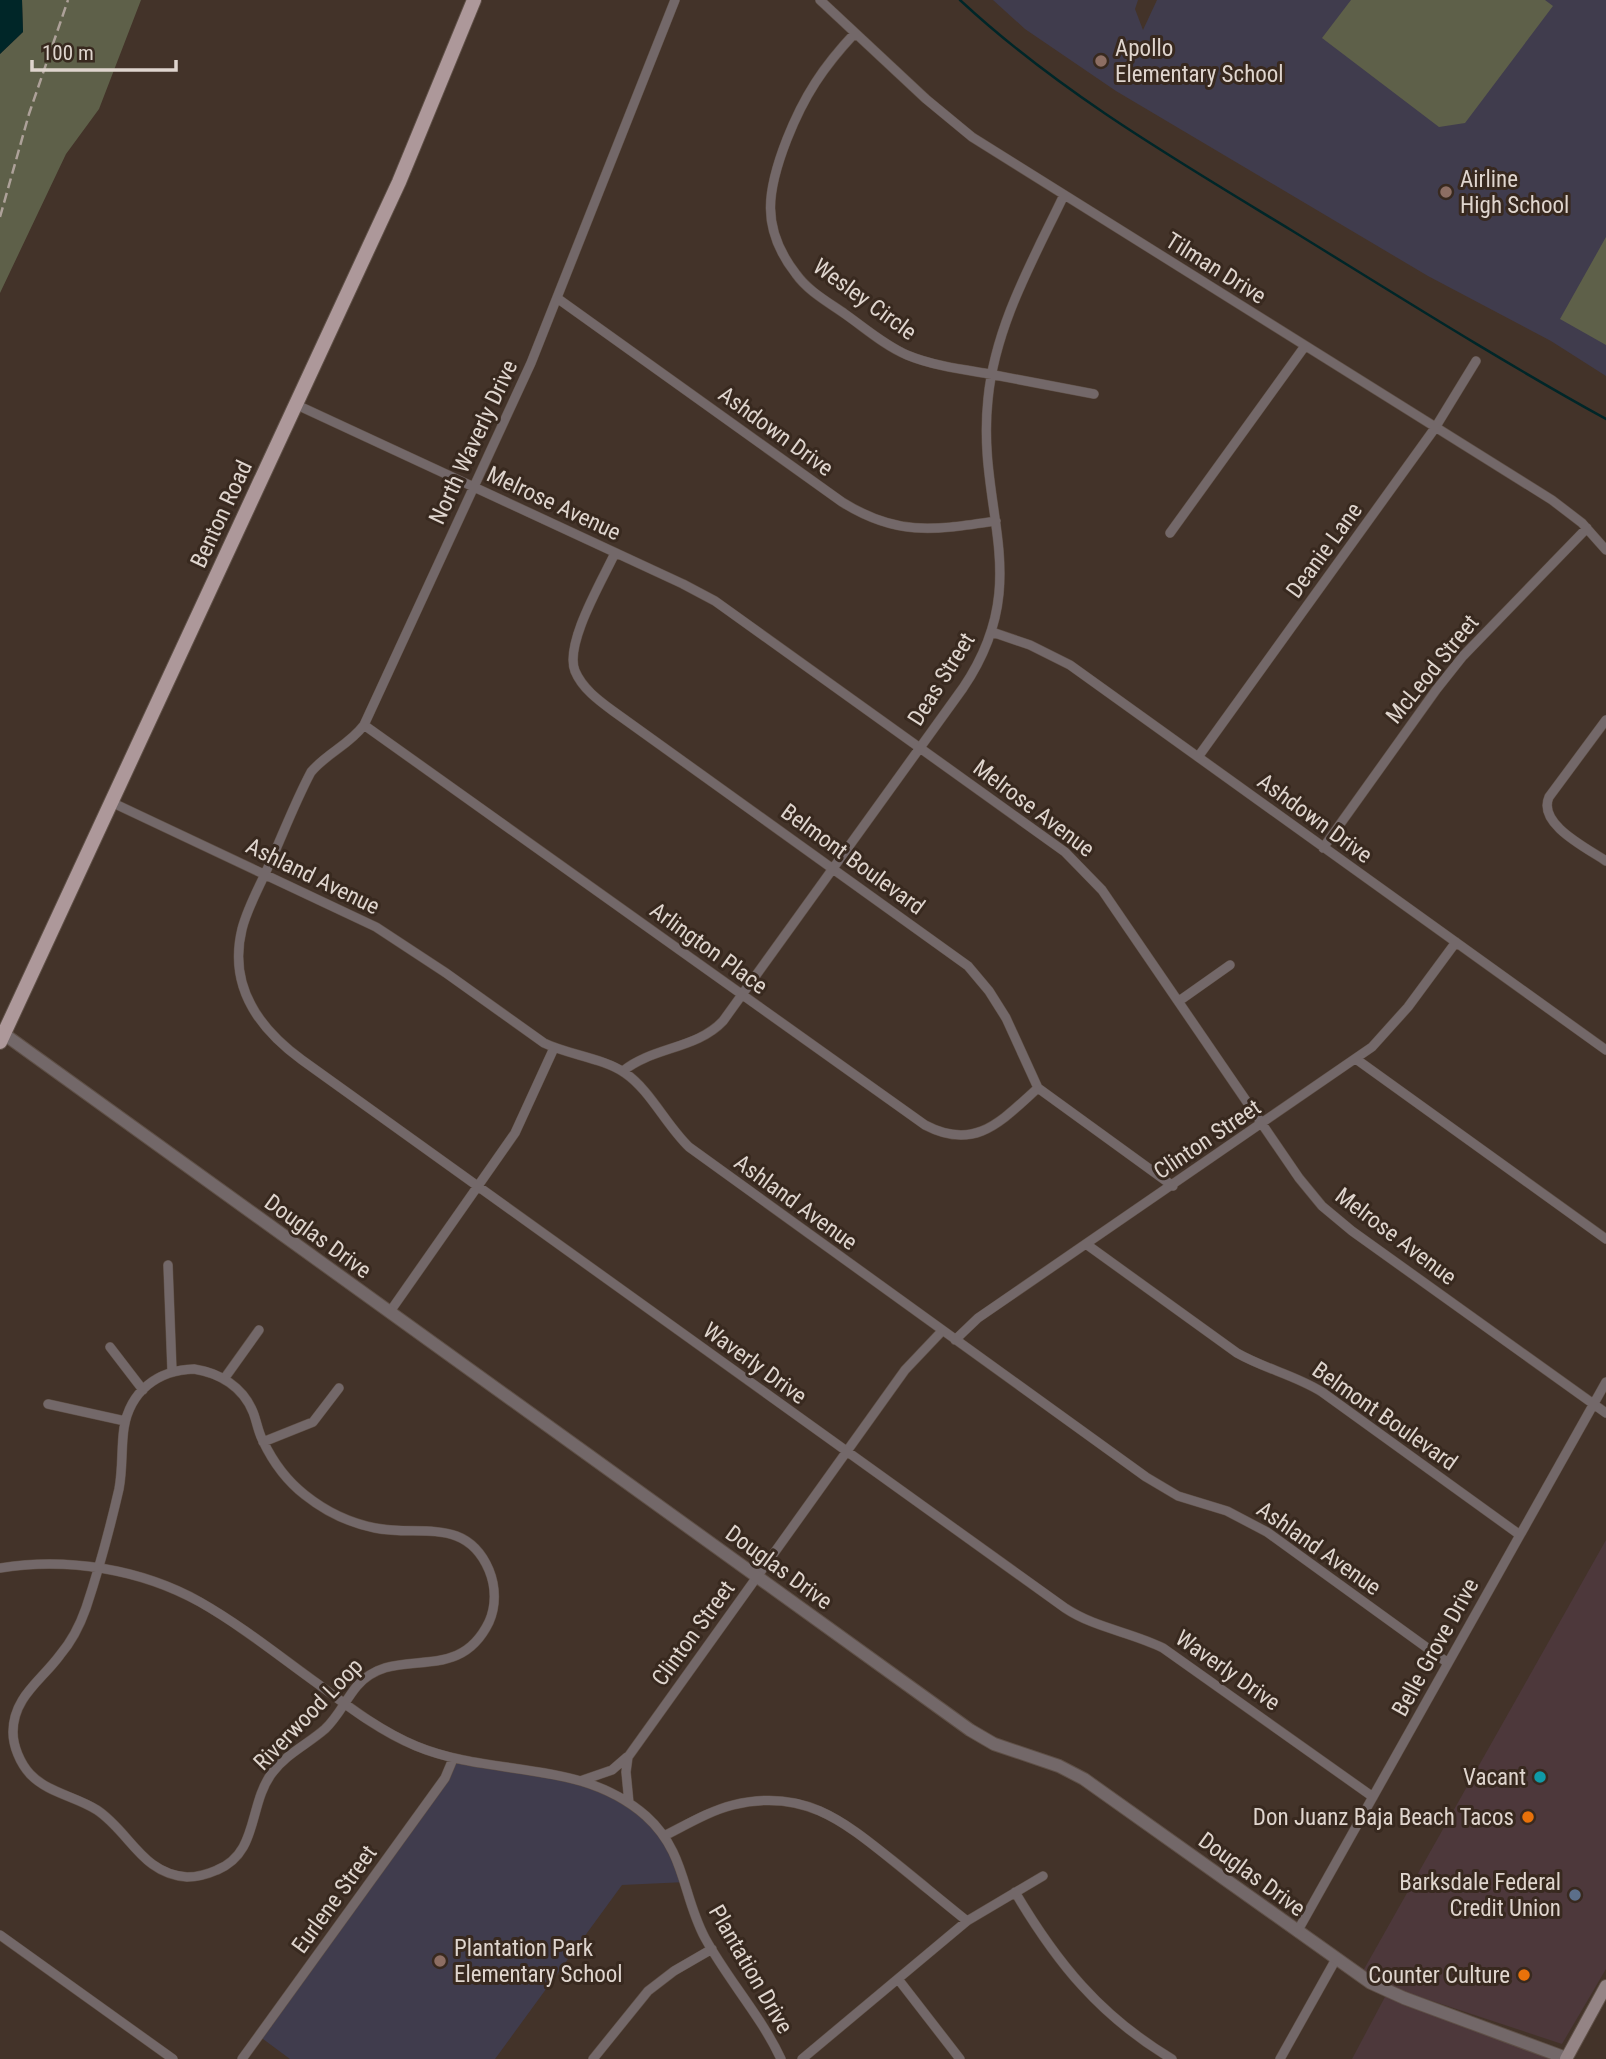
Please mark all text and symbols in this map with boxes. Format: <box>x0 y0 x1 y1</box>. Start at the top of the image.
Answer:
scale bar <box>32 28 175 72</box>
place label: Apollo Elementary School <box>1115 35 1284 88</box>
text: 100 m <box>42 41 94 65</box>
marker: Apollo Elementary School <box>1093 53 1109 69</box>
place label: Airline High School <box>1460 166 1569 219</box>
marker: Airline High School <box>1438 184 1454 200</box>
street label: Tilman Drive <box>1161 227 1271 310</box>
street label: Wesley Circle <box>808 253 922 346</box>
street label: North Waverly Drive <box>424 356 523 529</box>
street label: Ashdown Drive <box>713 381 838 482</box>
street label: Benton Road <box>185 456 258 572</box>
street label: Melrose Avenue <box>483 461 625 546</box>
street label: Deanie Lane <box>1281 497 1368 603</box>
street label: McLeod Street <box>1380 610 1484 729</box>
street label: Deas Street <box>902 628 981 731</box>
street label: Melrose Avenue <box>968 754 1100 863</box>
street label: Ashdown Drive <box>1252 768 1377 869</box>
street label: Belmont Boulevard <box>776 798 930 921</box>
street label: Ashland Avenue <box>242 832 384 920</box>
street label: Arlington Place <box>645 897 773 1000</box>
street label: Clinton Street <box>1149 1094 1266 1185</box>
street label: Ashland Avenue <box>729 1149 862 1256</box>
street label: Melrose Avenue <box>1330 1182 1462 1291</box>
street label: Douglas Drive <box>259 1189 376 1284</box>
street label: Waverly Drive <box>698 1317 812 1410</box>
street label: Belmont Boulevard <box>1307 1356 1462 1476</box>
street label: Ashland Avenue <box>1251 1496 1386 1601</box>
street label: Douglas Drive <box>720 1520 837 1615</box>
street label: Belle Grove Drive <box>1386 1574 1484 1721</box>
street label: Clinton Street <box>646 1576 741 1691</box>
street label: Waverly Drive <box>1170 1625 1285 1716</box>
street label: Riverwood Loop <box>248 1653 369 1776</box>
place label: Vacant <box>1463 1764 1526 1791</box>
marker: Vacant <box>1532 1769 1548 1785</box>
place label: Don Juanz Baja Beach Tacos <box>1253 1804 1514 1831</box>
marker: Don Juanz Baja Beach Tacos <box>1520 1809 1536 1825</box>
street label: Douglas Drive <box>1193 1827 1310 1922</box>
street label: Eurlene Street <box>286 1840 383 1958</box>
place label: Barksdale Federal Credit Union <box>1399 1869 1561 1922</box>
marker: Barksdale Federal Credit Union <box>1567 1887 1583 1903</box>
street label: Plantation Drive <box>703 1900 798 2038</box>
place label: Plantation Park Elementary School <box>454 1935 623 1988</box>
marker: Plantation Park Elementary School <box>432 1953 448 1969</box>
place label: Counter Culture <box>1368 1962 1510 1989</box>
marker: Counter Culture <box>1516 1967 1532 1983</box>

